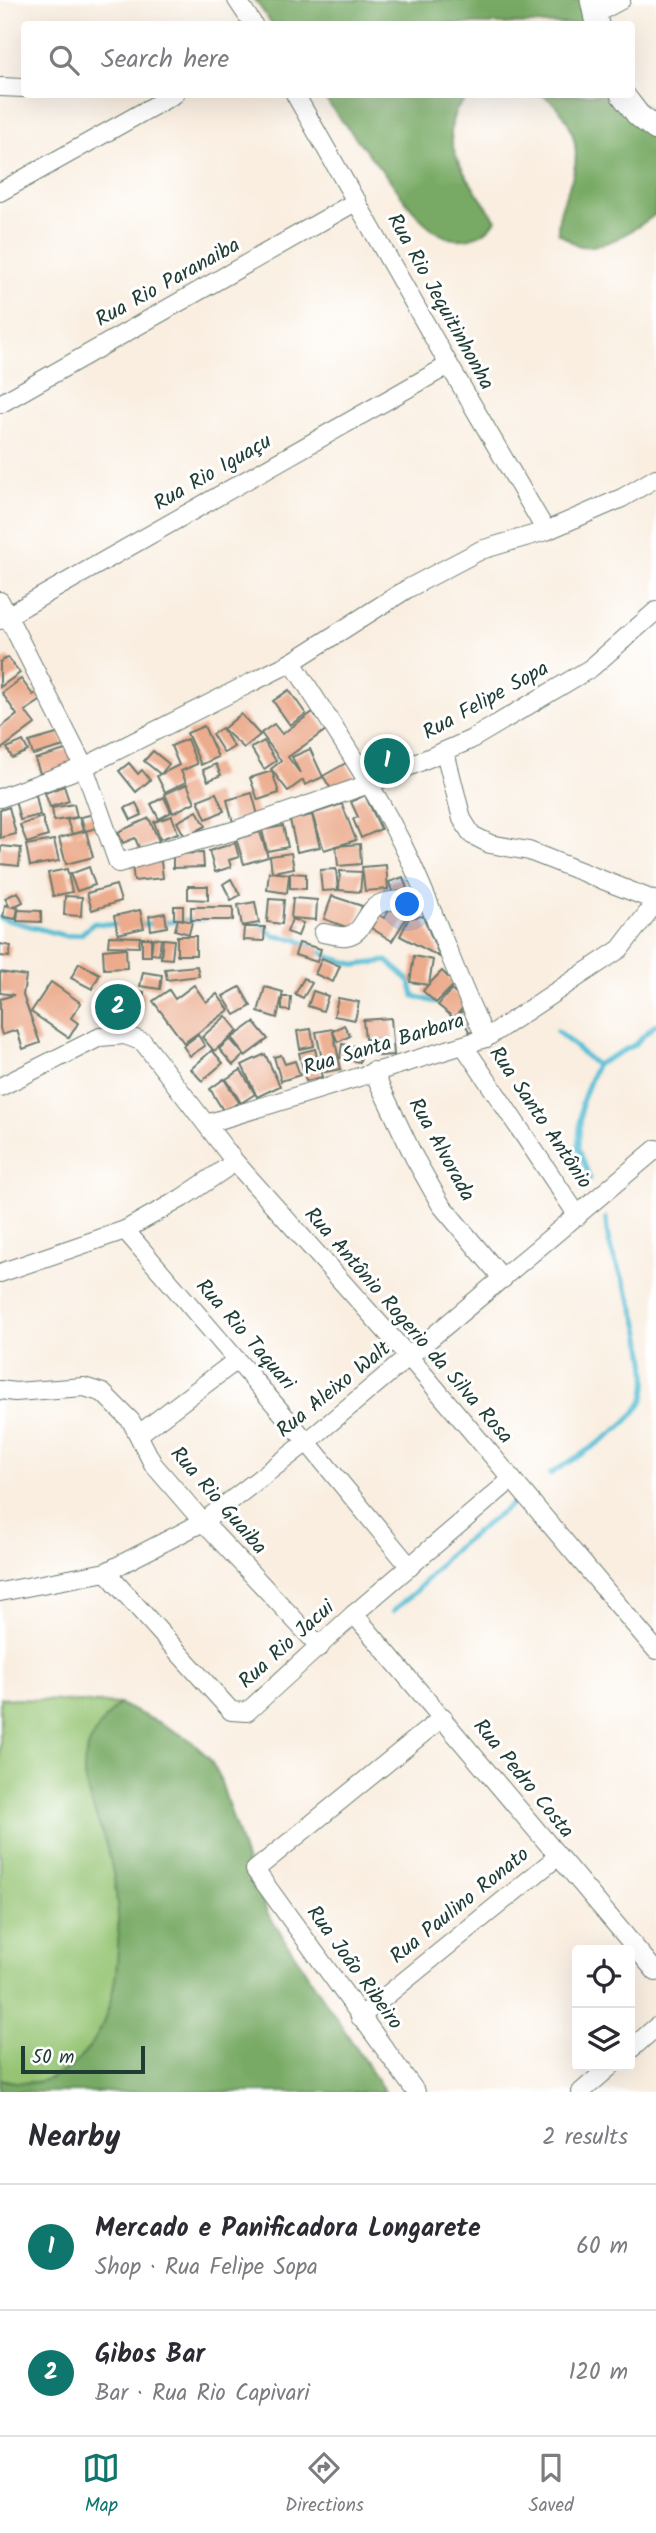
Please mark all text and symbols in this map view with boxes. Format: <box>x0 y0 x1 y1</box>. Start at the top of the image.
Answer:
search box <box>21 21 635 98</box>
text: Search here <box>101 39 229 81</box>
icon: search <box>45 41 83 79</box>
street label: Rua Rio Jequitinhonha <box>378 208 502 396</box>
street label: Rua Rio Paranaiba <box>90 230 246 336</box>
street label: Rua Rio Iguaçu <box>148 426 278 520</box>
street label: Rua Felipe Sopa <box>417 653 555 749</box>
pin: 1 <box>364 735 410 787</box>
your location <box>390 887 424 921</box>
pin: 2 <box>95 981 141 1033</box>
street label: Rua Santa Barbara <box>299 1005 469 1085</box>
street label: Rua Santo Antônio <box>480 1040 600 1196</box>
street label: Rua Alvorada <box>399 1092 483 1208</box>
street label: Rua Antônio Rogerio da Silva Rosa <box>295 1200 521 1452</box>
street label: Rua Rio Taquari <box>187 1272 304 1399</box>
street label: Rua Aleixo Walt <box>269 1333 399 1447</box>
street label: Rua Rio Guaiba <box>161 1439 275 1563</box>
street label: Rua Rio Jacui <box>231 1592 343 1697</box>
street label: Rua Pedro Costa <box>464 1712 582 1846</box>
street label: Rua Paulino Ronato <box>383 1839 537 1973</box>
street label: Rua João Ribeiro <box>297 1899 411 2037</box>
map controls <box>572 1945 635 2071</box>
button: locate <box>572 1945 635 2008</box>
button: layers <box>572 2008 635 2071</box>
scale bar <box>21 2043 145 2075</box>
text: 50 m <box>32 2043 74 2073</box>
text: Nearby <box>28 2114 120 2162</box>
text: 2 results <box>542 2120 628 2156</box>
text: Mercado e Panificadora Longarete <box>95 2208 481 2250</box>
text: 1 <box>48 2229 54 2265</box>
text: 60 m <box>576 2229 628 2265</box>
text: Shop · Rua Felipe Sopa <box>95 2250 318 2286</box>
text: Gibos Bar <box>95 2334 205 2376</box>
text: 2 <box>44 2355 58 2391</box>
text: 120 m <box>568 2355 628 2391</box>
text: Bar · Rua Rio Capivari <box>95 2376 310 2412</box>
tab: Map <box>82 2449 120 2521</box>
tab: Directions <box>285 2449 364 2521</box>
tab: Saved <box>529 2449 574 2521</box>

